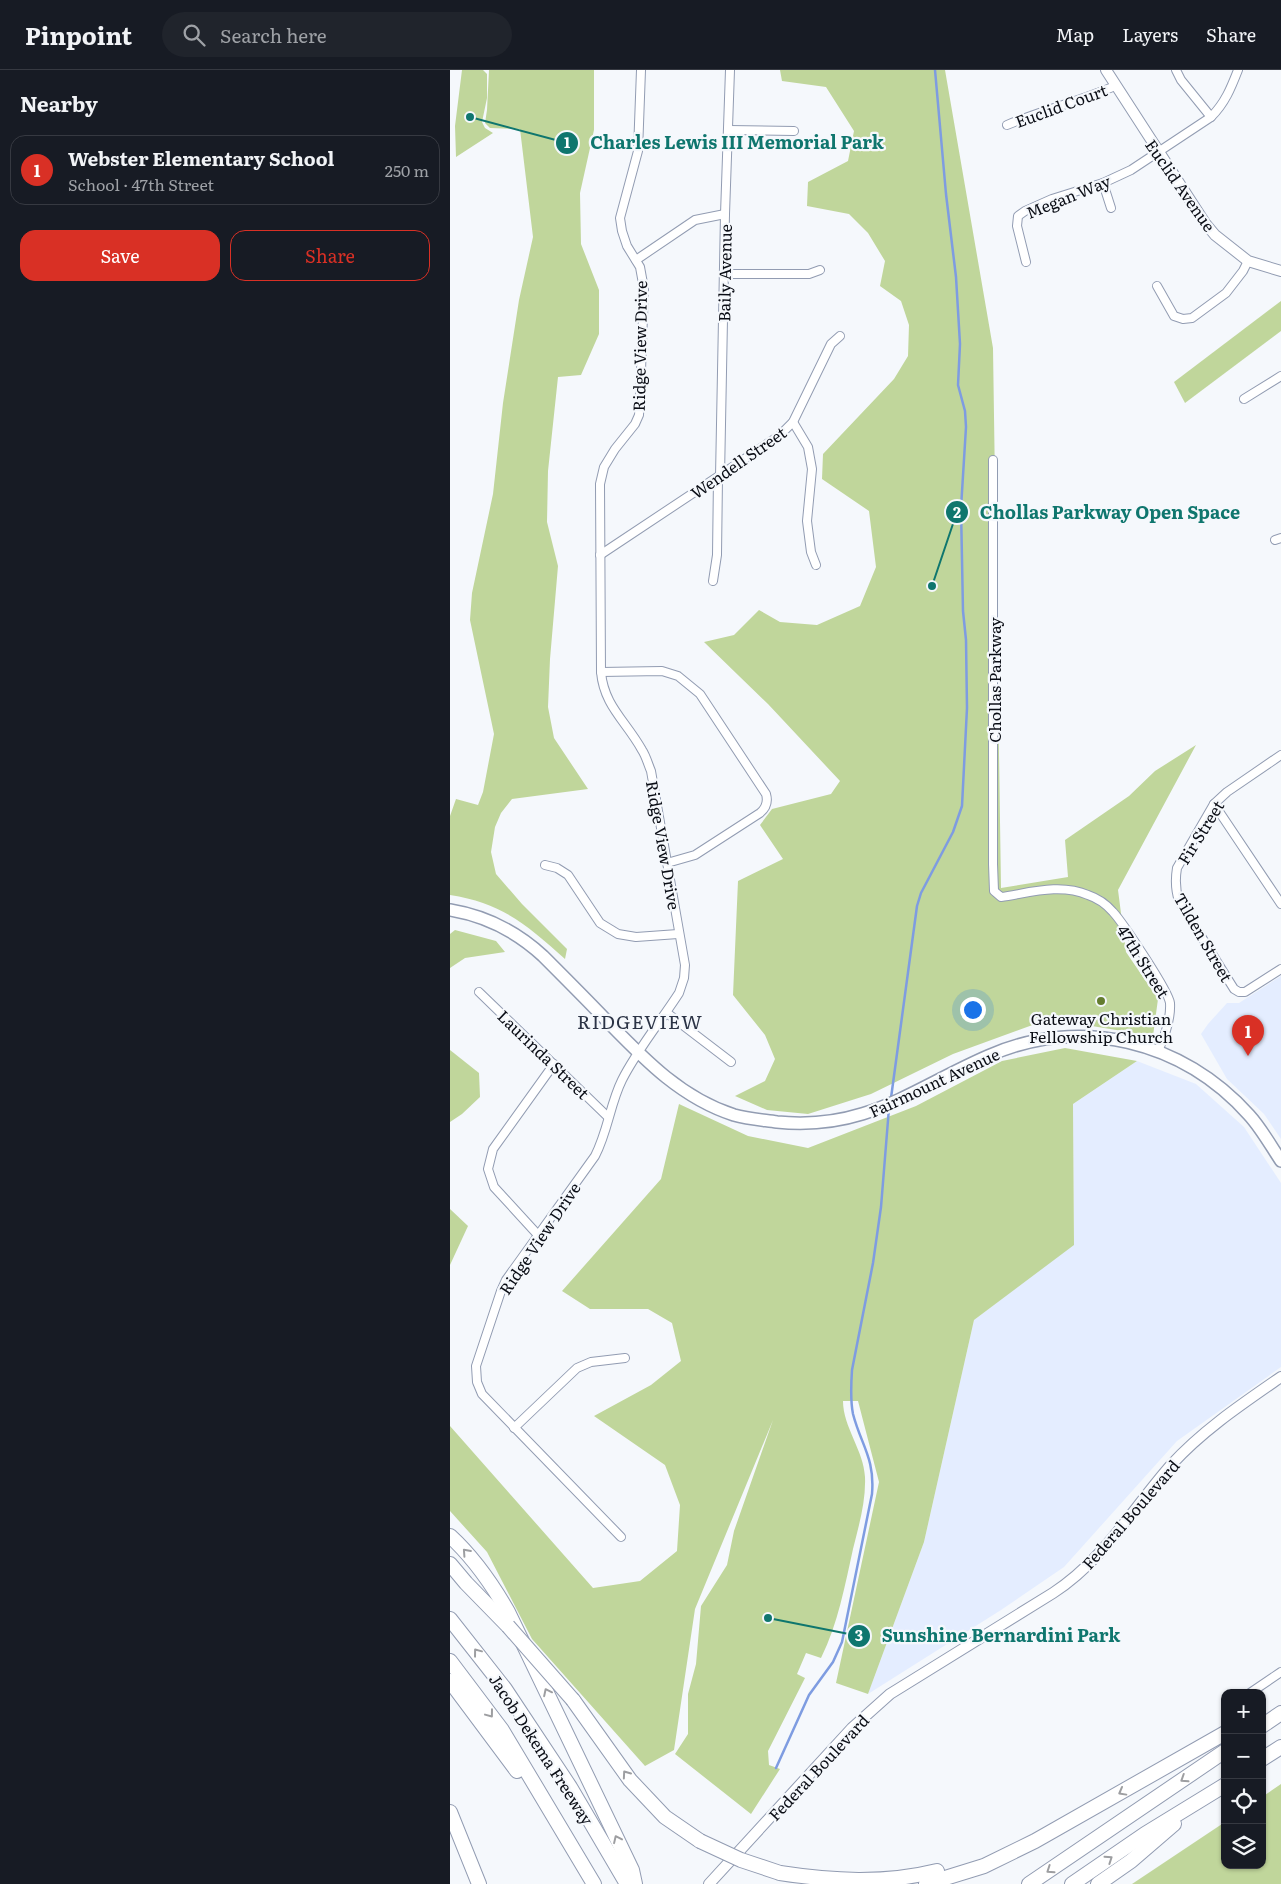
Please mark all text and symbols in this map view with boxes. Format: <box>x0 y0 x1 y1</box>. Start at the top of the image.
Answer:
search box <box>162 12 512 57</box>
text: Pinpoint <box>25 17 132 52</box>
icon: search <box>180 21 208 49</box>
text: Search here <box>220 21 327 49</box>
text: Map <box>1056 21 1094 48</box>
text: Layers <box>1122 21 1178 48</box>
text: Share <box>1206 21 1256 48</box>
street label: Euclid Court <box>1012 77 1111 133</box>
text: Nearby <box>20 87 98 118</box>
callout: Charles Lewis III Memorial Park <box>555 127 894 160</box>
text: Charles Lewis III Memorial Park <box>590 128 885 155</box>
text: 1 <box>564 130 570 153</box>
street label: Euclid Avenue <box>1140 134 1222 236</box>
text: Webster Elementary School <box>68 144 334 172</box>
text: 1 <box>34 158 40 182</box>
text: 250 m <box>385 158 429 182</box>
street label: Megan Way <box>1022 168 1115 224</box>
text: School · 47th Street <box>68 172 214 196</box>
street label: Baily Avenue <box>711 224 737 322</box>
button: Save <box>20 230 220 281</box>
button: Share <box>230 230 430 281</box>
street label: Ridge View Drive <box>626 280 652 412</box>
street label: Wendell Street <box>685 420 791 504</box>
callout: Chollas Parkway Open Space <box>945 496 1250 529</box>
text: Chollas Parkway Open Space <box>980 498 1240 525</box>
text: 2 <box>953 500 961 523</box>
street label: Chollas Parkway <box>982 616 1006 743</box>
street label: Ridge View Drive <box>641 778 687 912</box>
street label: Fir Street <box>1171 795 1229 869</box>
street label: Tilden Street <box>1169 888 1240 987</box>
street label: 47th Street <box>1112 920 1176 1003</box>
marker: Gateway Christian Fellowship Church <box>1095 995 1107 1007</box>
your location <box>960 997 986 1023</box>
street label: Laurinda Street <box>493 1004 596 1104</box>
place label: Gateway Christian Fellowship Church <box>1029 1006 1173 1048</box>
district label: RIDGEVIEW <box>577 1007 703 1035</box>
pin: 1 <box>1232 1015 1264 1056</box>
street label: Fairmount Avenue <box>865 1041 1003 1123</box>
street label: Ridge View Drive <box>492 1177 586 1299</box>
street label: Federal Boulevard <box>1076 1454 1185 1574</box>
one-way arrow <box>463 1549 472 1558</box>
callout: Sunshine Bernardini Park <box>847 1619 1131 1652</box>
text: Sunshine Bernardini Park <box>882 1621 1121 1648</box>
text: 3 <box>855 1623 863 1646</box>
one-way arrow <box>474 1649 482 1658</box>
street label: Jacob Dekema Freeway <box>484 1669 600 1830</box>
one-way arrow <box>543 1688 553 1697</box>
map controls <box>1221 1689 1266 1869</box>
button: + <box>1221 1689 1266 1734</box>
one-way arrow <box>484 1708 493 1718</box>
street label: Federal Boulevard <box>762 1708 874 1826</box>
button: − <box>1221 1734 1266 1779</box>
one-way arrow <box>623 1770 632 1780</box>
one-way arrow <box>1181 1772 1190 1782</box>
button: locate <box>1221 1779 1266 1824</box>
one-way arrow <box>1118 1786 1127 1796</box>
button: layers <box>1221 1824 1266 1869</box>
one-way arrow <box>613 1835 623 1844</box>
one-way arrow <box>1103 1856 1112 1865</box>
one-way arrow <box>1046 1864 1056 1873</box>

